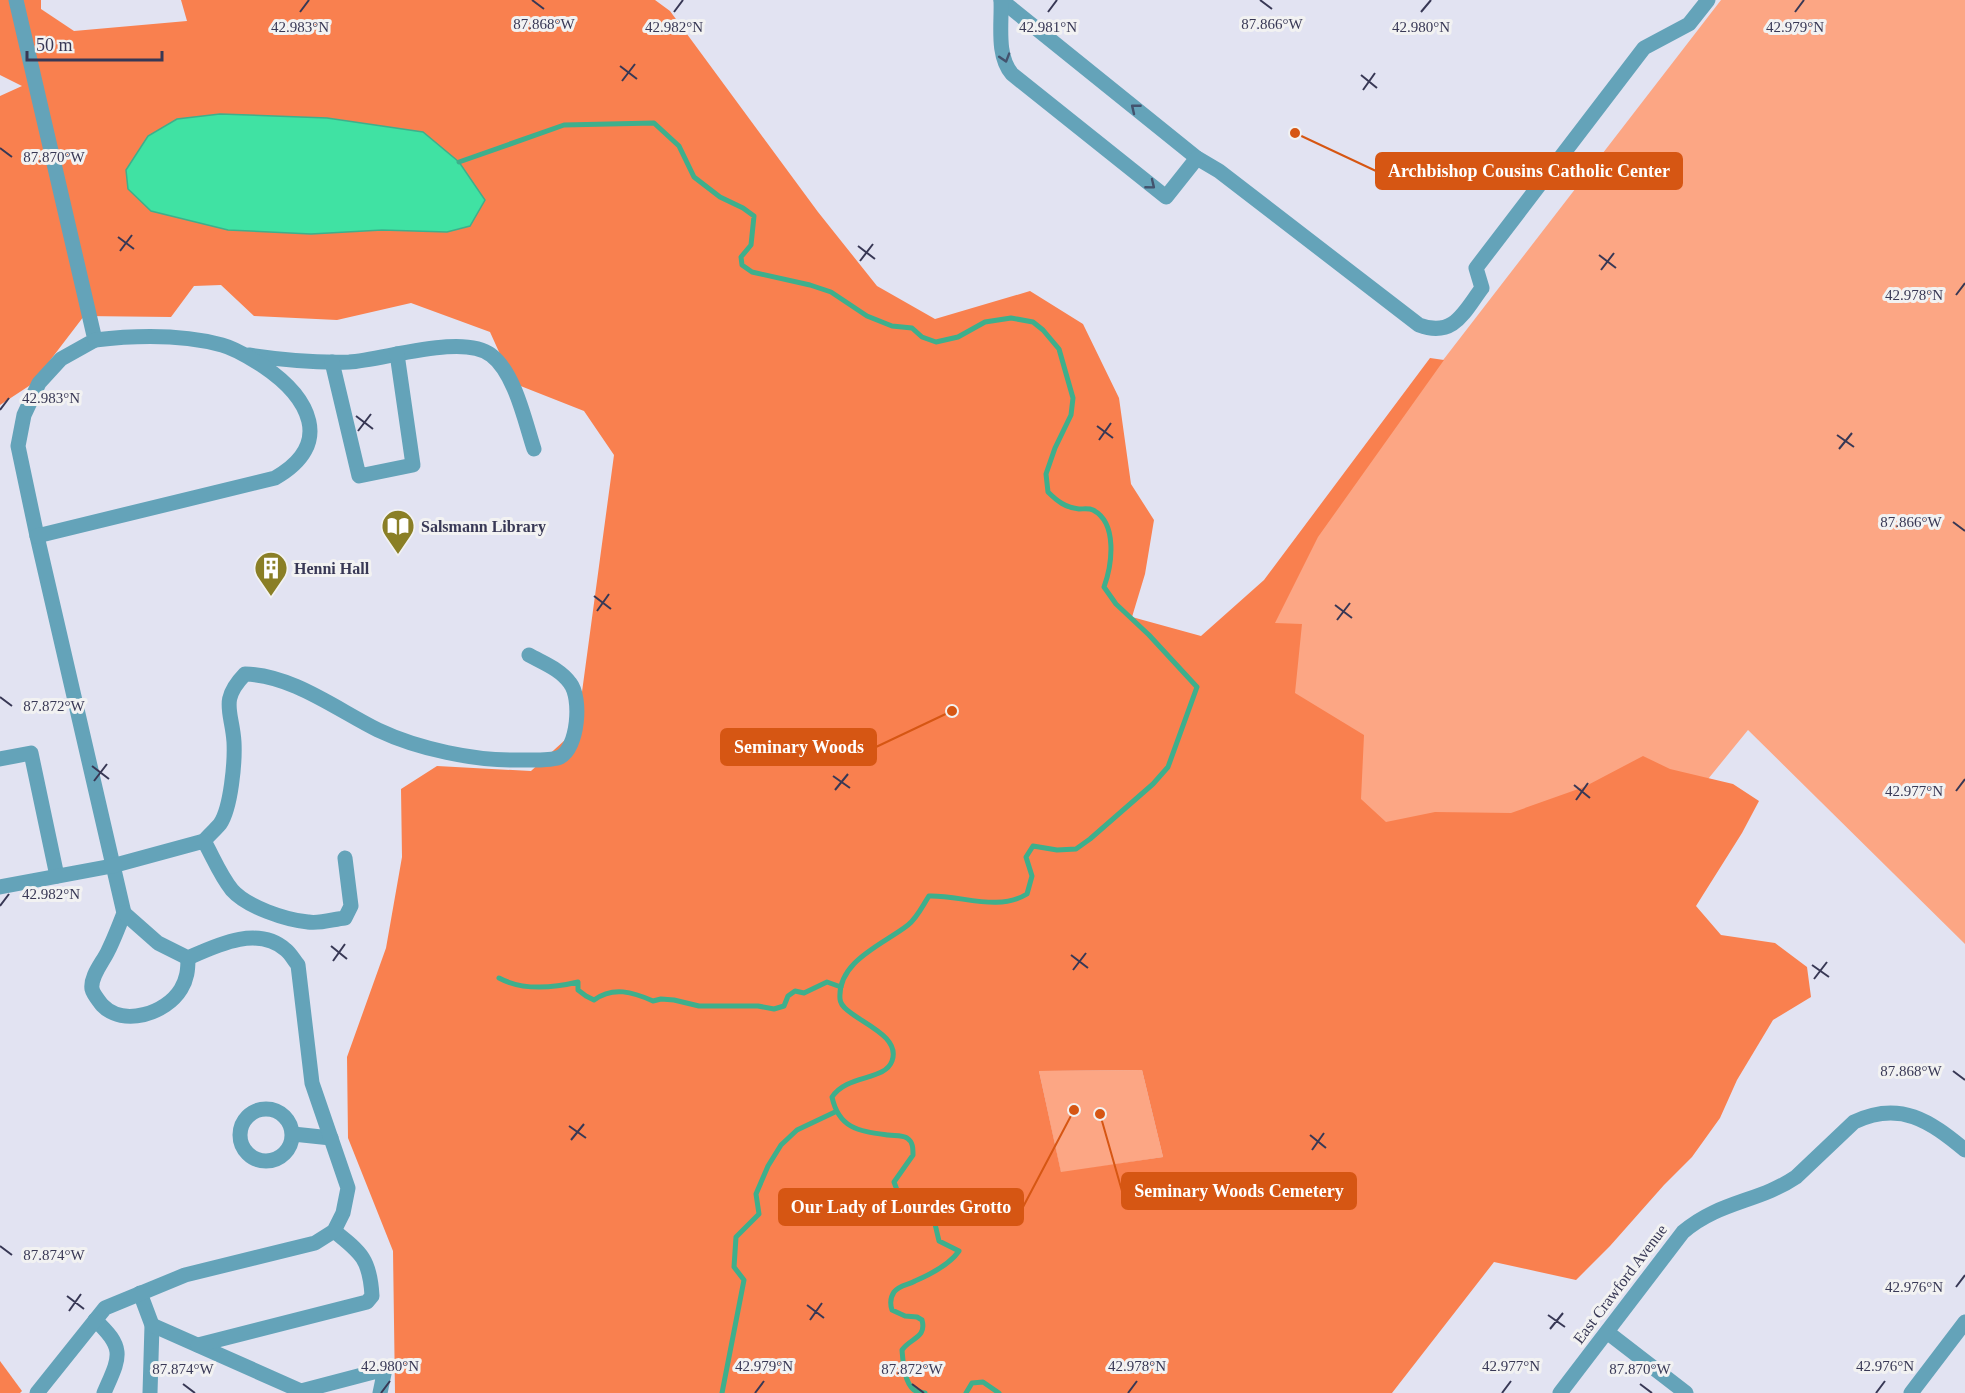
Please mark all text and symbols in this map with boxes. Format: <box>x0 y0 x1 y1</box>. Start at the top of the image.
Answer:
text: 87.868°W <box>513 16 576 32</box>
text: 87.866°W <box>1241 16 1304 32</box>
text: 42.983°N <box>271 19 329 35</box>
text: 42.982°N <box>645 19 703 35</box>
text: 42.981°N <box>1019 19 1077 35</box>
text: 42.980°N <box>1392 19 1450 35</box>
text: 42.979°N <box>1766 19 1824 35</box>
scale bar <box>27 24 162 62</box>
text: 50 m <box>36 35 73 55</box>
one-way arrow <box>998 53 1010 63</box>
one-way arrow <box>1131 105 1142 116</box>
text: 87.870°W <box>23 149 86 165</box>
callout: Archbishop Cousins Catholic Center <box>1376 153 1682 189</box>
text: Archbishop Cousins Catholic Center <box>1388 161 1670 181</box>
one-way arrow <box>1144 178 1155 189</box>
text: 42.978°N <box>1885 287 1943 303</box>
text: 42.983°N <box>22 390 80 406</box>
library icon: Salsmann Library <box>380 508 416 555</box>
text: 87.866°W <box>1880 514 1943 530</box>
place label: Salsmann Library <box>421 518 546 536</box>
building icon: Henni Hall <box>253 550 289 597</box>
place label: Henni Hall <box>294 560 370 577</box>
text: 87.872°W <box>23 698 86 714</box>
callout: Seminary Woods <box>721 729 876 765</box>
text: Seminary Woods <box>734 737 864 757</box>
text: 42.977°N <box>1885 783 1943 799</box>
text: 42.982°N <box>22 886 80 902</box>
text: 87.868°W <box>1880 1063 1943 1079</box>
callout: Seminary Woods Cemetery <box>1122 1173 1356 1209</box>
text: Seminary Woods Cemetery <box>1134 1181 1344 1201</box>
callout: Our Lady of Lourdes Grotto <box>779 1189 1023 1225</box>
text: Our Lady of Lourdes Grotto <box>791 1197 1011 1217</box>
street label: East Crawford Avenue <box>1570 1221 1670 1347</box>
text: 87.874°W <box>23 1247 86 1263</box>
text: 42.976°N <box>1885 1279 1943 1295</box>
text: 42.980°N <box>361 1358 419 1374</box>
text: 42.979°N <box>735 1358 793 1374</box>
text: 42.978°N <box>1108 1358 1166 1374</box>
text: 42.977°N <box>1482 1358 1540 1374</box>
text: 42.976°N <box>1856 1358 1914 1374</box>
text: 87.874°W <box>152 1361 215 1377</box>
text: 87.872°W <box>881 1361 944 1377</box>
text: 87.870°W <box>1609 1361 1672 1377</box>

